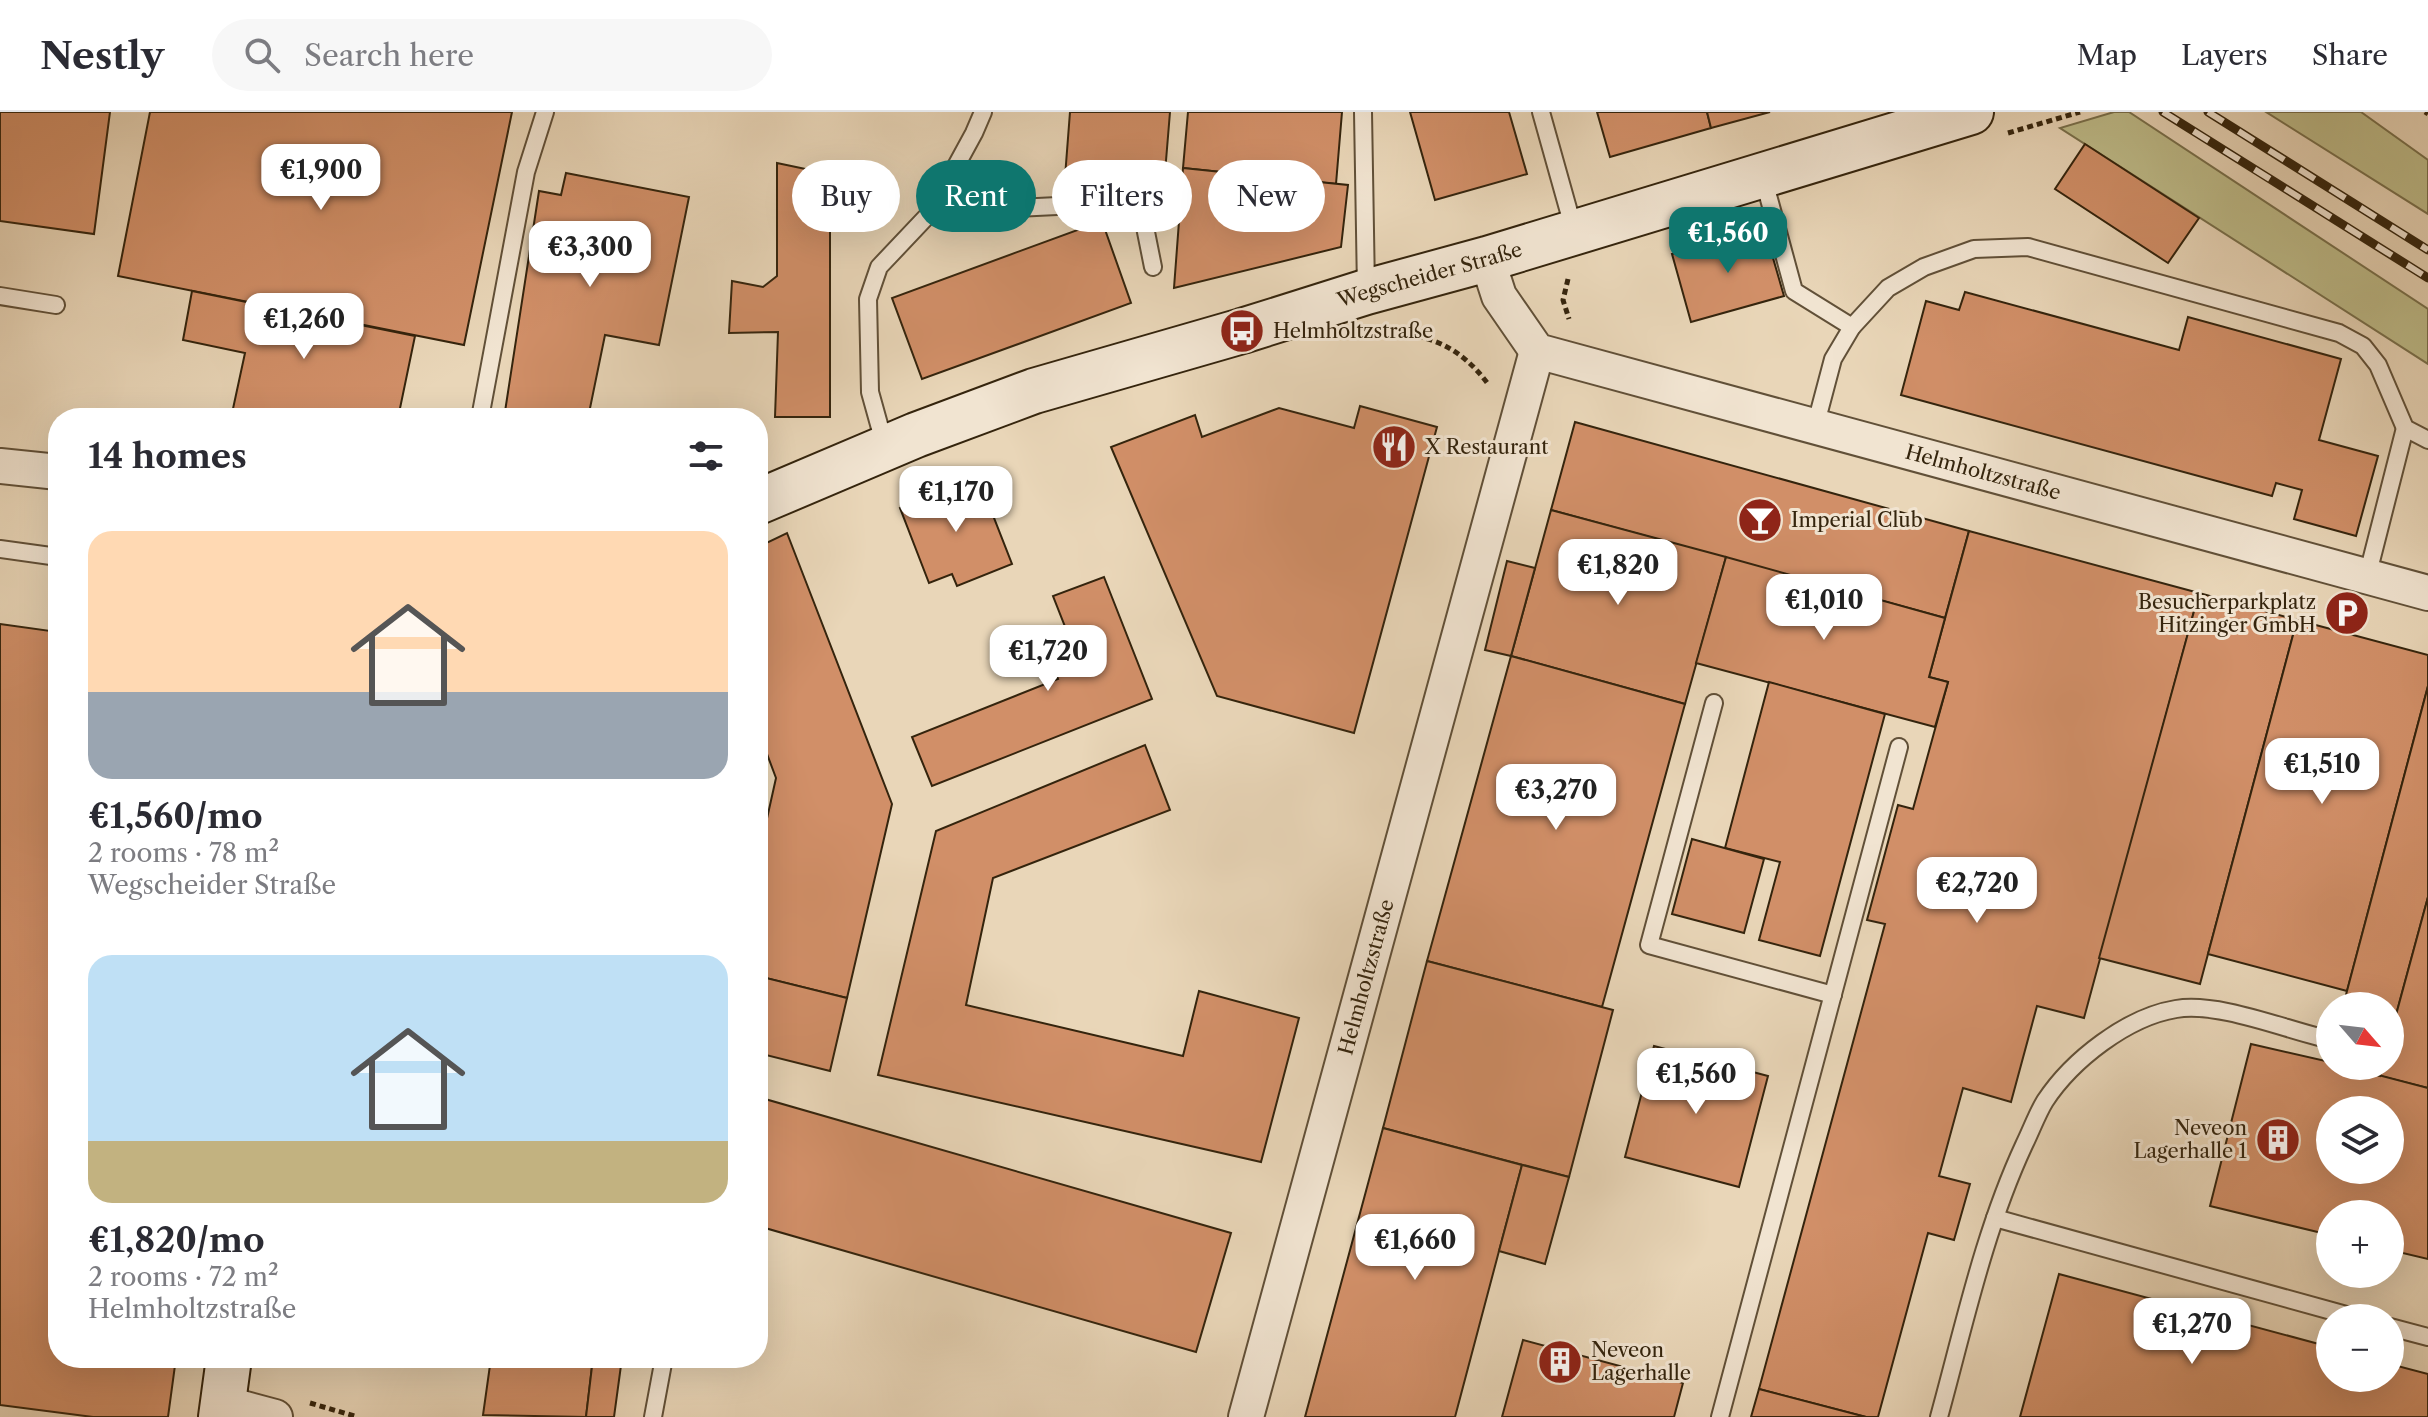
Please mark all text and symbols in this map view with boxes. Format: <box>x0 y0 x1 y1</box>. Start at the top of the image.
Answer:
search box <box>212 19 772 91</box>
text: Nestly <box>40 32 164 79</box>
icon: search <box>240 33 284 77</box>
text: Search here <box>304 37 474 74</box>
text: Map <box>2077 38 2137 72</box>
text: Layers <box>2181 38 2268 72</box>
text: Share <box>2312 38 2388 72</box>
pin: €1,900 <box>256 144 386 212</box>
text: €1,900 <box>279 154 363 186</box>
chip: Buy <box>792 160 900 232</box>
chip: Rent <box>916 160 1036 232</box>
chip: Filters <box>1052 160 1192 232</box>
chip: New <box>1208 160 1325 232</box>
pin: €1,560 <box>1663 207 1793 275</box>
text: €1,560 <box>1687 217 1769 249</box>
pin: €3,300 <box>525 221 655 289</box>
text: €3,300 <box>547 231 633 263</box>
street label: Wegscheider Straße <box>1333 237 1525 313</box>
pin: €1,260 <box>239 293 369 361</box>
text: €1,260 <box>263 303 345 335</box>
bus stop icon: Helmholtzstraße <box>1218 307 1266 355</box>
place label: Helmholtzstraße <box>1273 319 1433 343</box>
restaurant icon: X Restaurant <box>1370 423 1418 471</box>
icon: filters <box>684 434 728 478</box>
text: 14 homes <box>88 435 247 477</box>
place label: X Restaurant <box>1424 435 1548 459</box>
street label: Helmholtzstraße <box>1903 440 2064 505</box>
pin: €1,170 <box>891 466 1021 534</box>
text: €1,170 <box>917 476 995 508</box>
bar icon: Imperial Club <box>1736 496 1784 544</box>
place label: Imperial Club <box>1791 508 1923 532</box>
pin: €1,820 <box>1553 539 1683 607</box>
text: €1,820 <box>1576 549 1660 581</box>
pin: €1,010 <box>1759 574 1889 642</box>
icon: home <box>336 583 480 727</box>
text: €1,010 <box>1784 584 1864 616</box>
parking icon: Besucherparkplatz Hitzinger GmbH <box>2323 589 2371 637</box>
place label: Besucherparkplatz Hitzinger GmbH <box>2138 590 2316 637</box>
pin: €1,720 <box>983 625 1113 693</box>
text: €1,720 <box>1008 635 1088 667</box>
pin: €1,510 <box>2257 738 2387 806</box>
text: €1,510 <box>2283 748 2361 780</box>
pin: €3,270 <box>1491 764 1621 832</box>
text: €3,270 <box>1514 774 1598 806</box>
text: €1,560/mo <box>88 795 263 837</box>
text: 2 rooms · 78 m² <box>88 837 279 869</box>
pin: €2,720 <box>1912 857 2042 925</box>
text: €2,720 <box>1935 867 2019 899</box>
text: Wegscheider Straße <box>88 869 336 901</box>
street label: Helmholtzstraße <box>1333 897 1399 1058</box>
north arrow <box>2316 992 2404 1080</box>
map controls <box>2316 992 2404 1392</box>
icon: home <box>336 1007 480 1151</box>
pin: €1,560 <box>1631 1048 1761 1116</box>
text: €1,560 <box>1655 1058 1737 1090</box>
button: layers <box>2316 1096 2404 1184</box>
place label: Neveon Lagerhalle 1 <box>2133 1116 2248 1163</box>
building icon: Neveon Lagerhalle 1 <box>2254 1116 2302 1164</box>
button: + <box>2316 1200 2404 1288</box>
pin: €1,660 <box>1350 1214 1480 1282</box>
text: €1,820/mo <box>88 1219 265 1261</box>
text: €1,660 <box>1373 1224 1457 1256</box>
text: 2 rooms · 72 m² <box>88 1261 279 1293</box>
text: Helmholtzstraße <box>88 1293 296 1325</box>
pin: €1,270 <box>2127 1298 2257 1366</box>
button: − <box>2316 1304 2404 1392</box>
text: €1,270 <box>2152 1308 2232 1340</box>
building icon: Neveon Lagerhalle <box>1536 1338 1584 1386</box>
place label: Neveon Lagerhalle <box>1591 1338 1691 1385</box>

